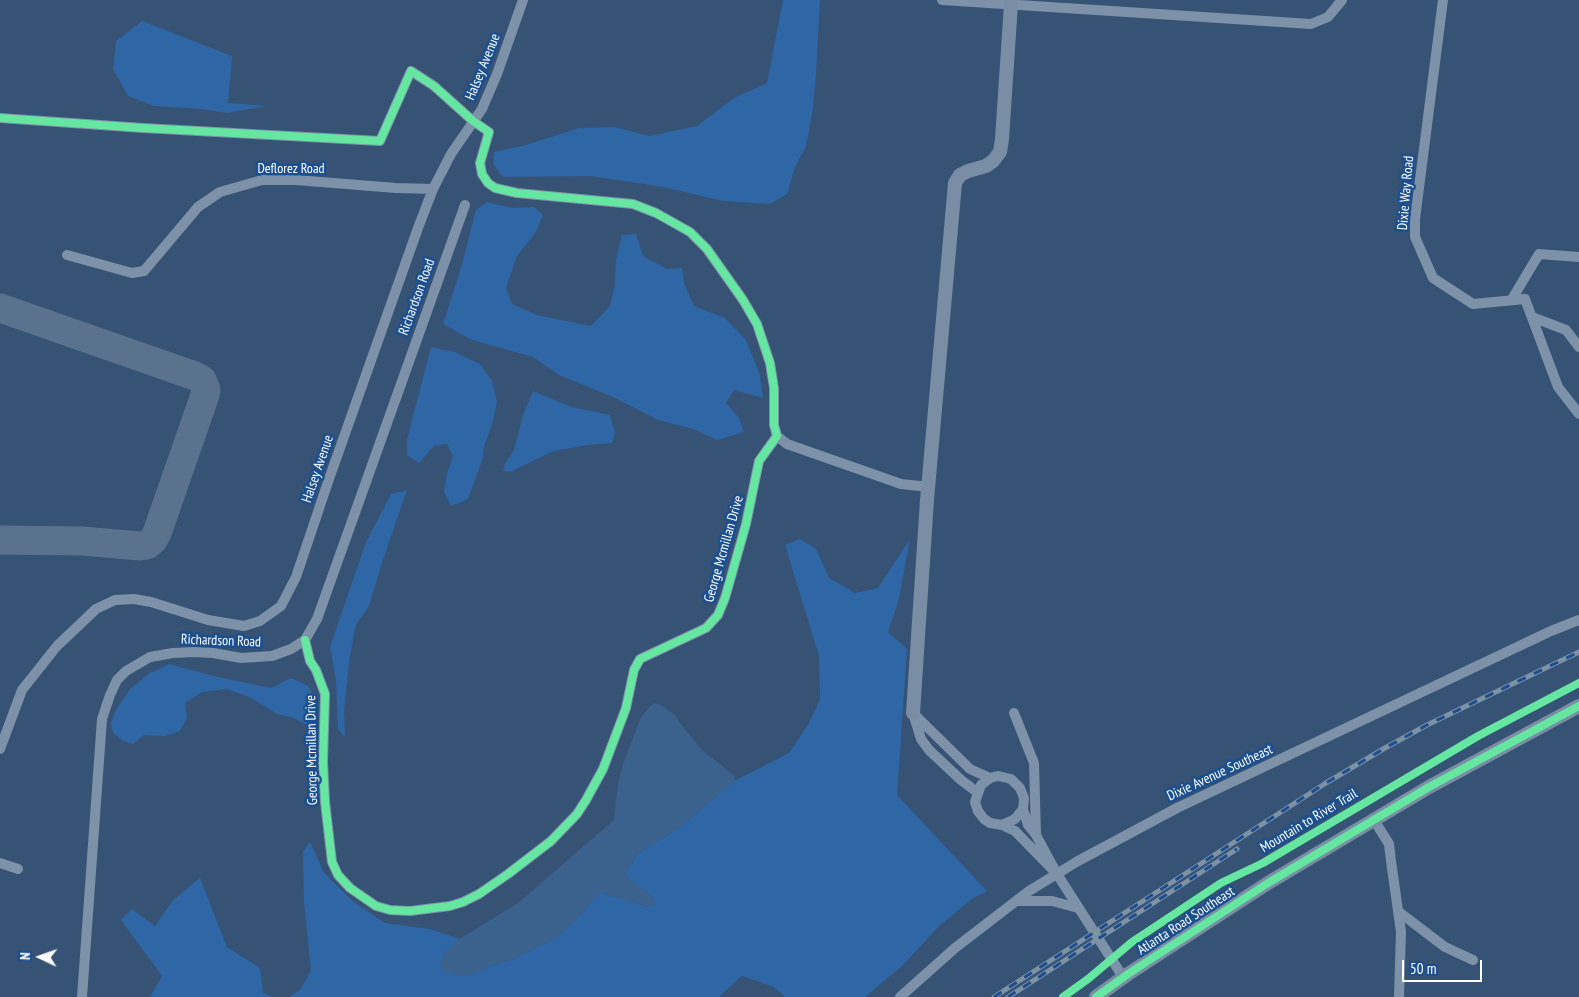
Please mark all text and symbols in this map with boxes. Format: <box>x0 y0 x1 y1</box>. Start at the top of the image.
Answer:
street label: Halsey Avenue <box>462 31 504 103</box>
street label: Dixie Way Road <box>1394 155 1418 231</box>
street label: Deflorez Road <box>257 161 325 177</box>
street label: Richardson Road <box>395 256 439 338</box>
street label: Halsey Avenue <box>299 433 337 505</box>
street label: George Mcmillan Drive <box>701 494 747 604</box>
street label: Richardson Road <box>181 631 261 651</box>
street label: George Mcmillan Drive <box>303 695 321 805</box>
street label: Dixie Avenue Southeast <box>1165 741 1275 805</box>
street label: Mountain to River Trail <box>1257 785 1361 857</box>
street label: Atlanta Road Southeast <box>1134 883 1238 959</box>
north arrow <box>15 932 65 982</box>
scale bar <box>1404 950 1484 982</box>
text: N <box>16 952 34 960</box>
text: 50 m <box>1410 959 1436 978</box>

